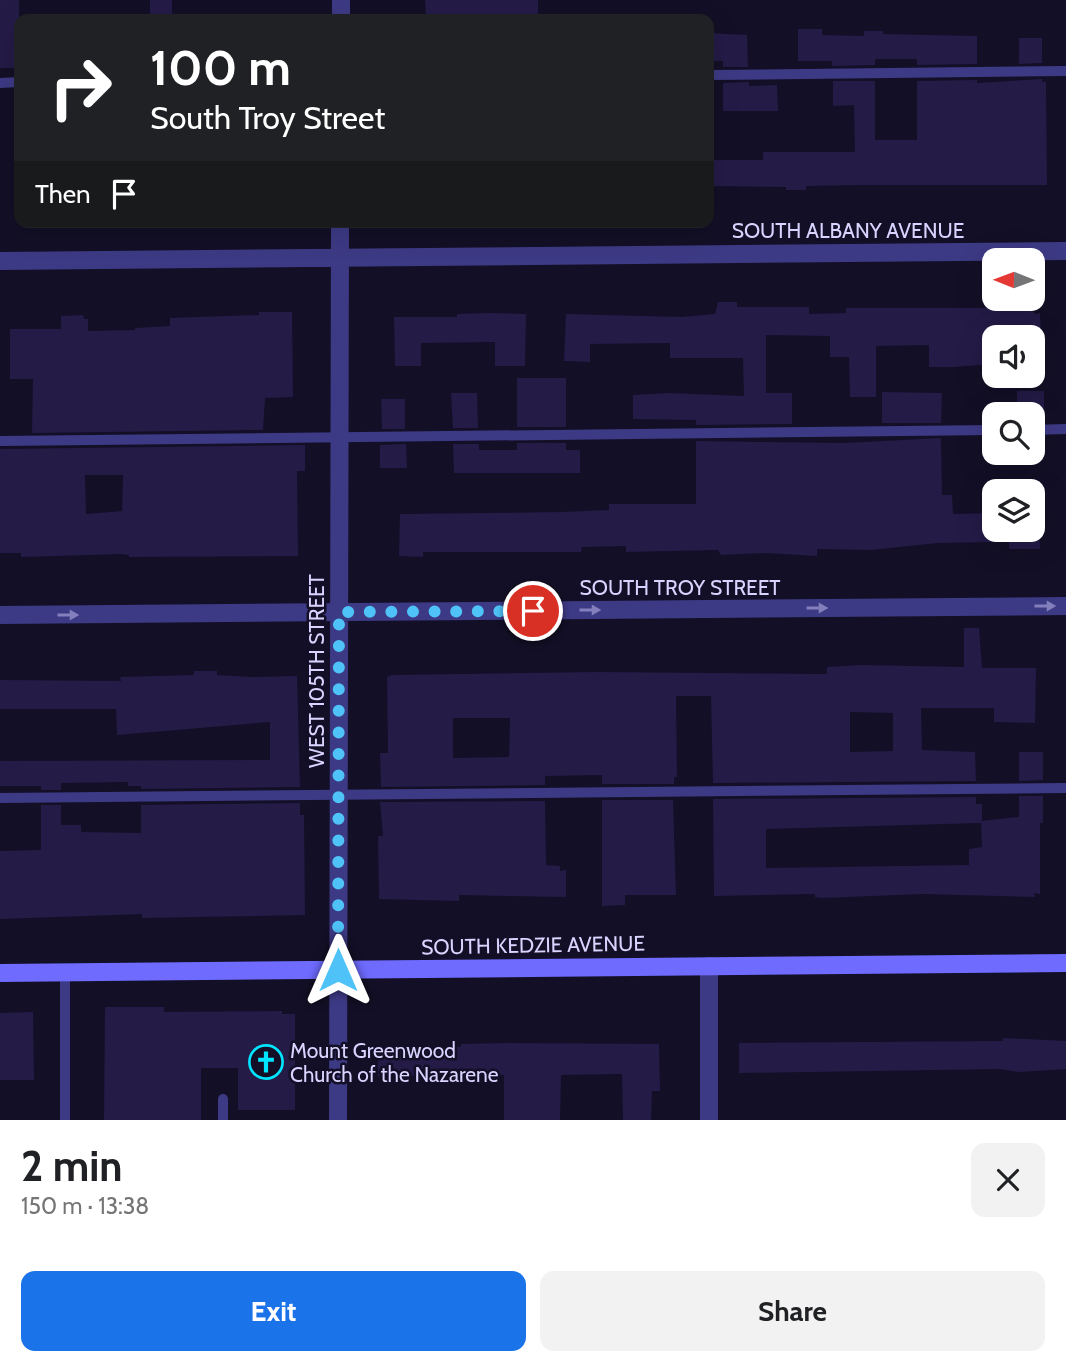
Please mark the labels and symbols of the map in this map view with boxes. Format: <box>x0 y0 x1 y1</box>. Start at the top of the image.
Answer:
street label: SOUTH ALBANY AVENUE <box>732 218 964 243</box>
north arrow <box>982 248 1045 312</box>
street label: WEST 105TH STREET <box>304 574 329 768</box>
street label: SOUTH TROY STREET <box>579 575 781 600</box>
pin <box>503 581 563 641</box>
one-way arrow <box>1034 600 1056 612</box>
one-way arrow <box>806 602 828 614</box>
one-way arrow <box>579 604 601 616</box>
one-way arrow <box>57 609 79 620</box>
street label: SOUTH KEDZIE AVENUE <box>421 931 645 959</box>
position arrow <box>301 933 375 1007</box>
place label: Mount Greenwood Church of the Nazarene <box>290 1038 499 1087</box>
church icon: Mount Greenwood Church of the Nazarene <box>247 1043 285 1081</box>

